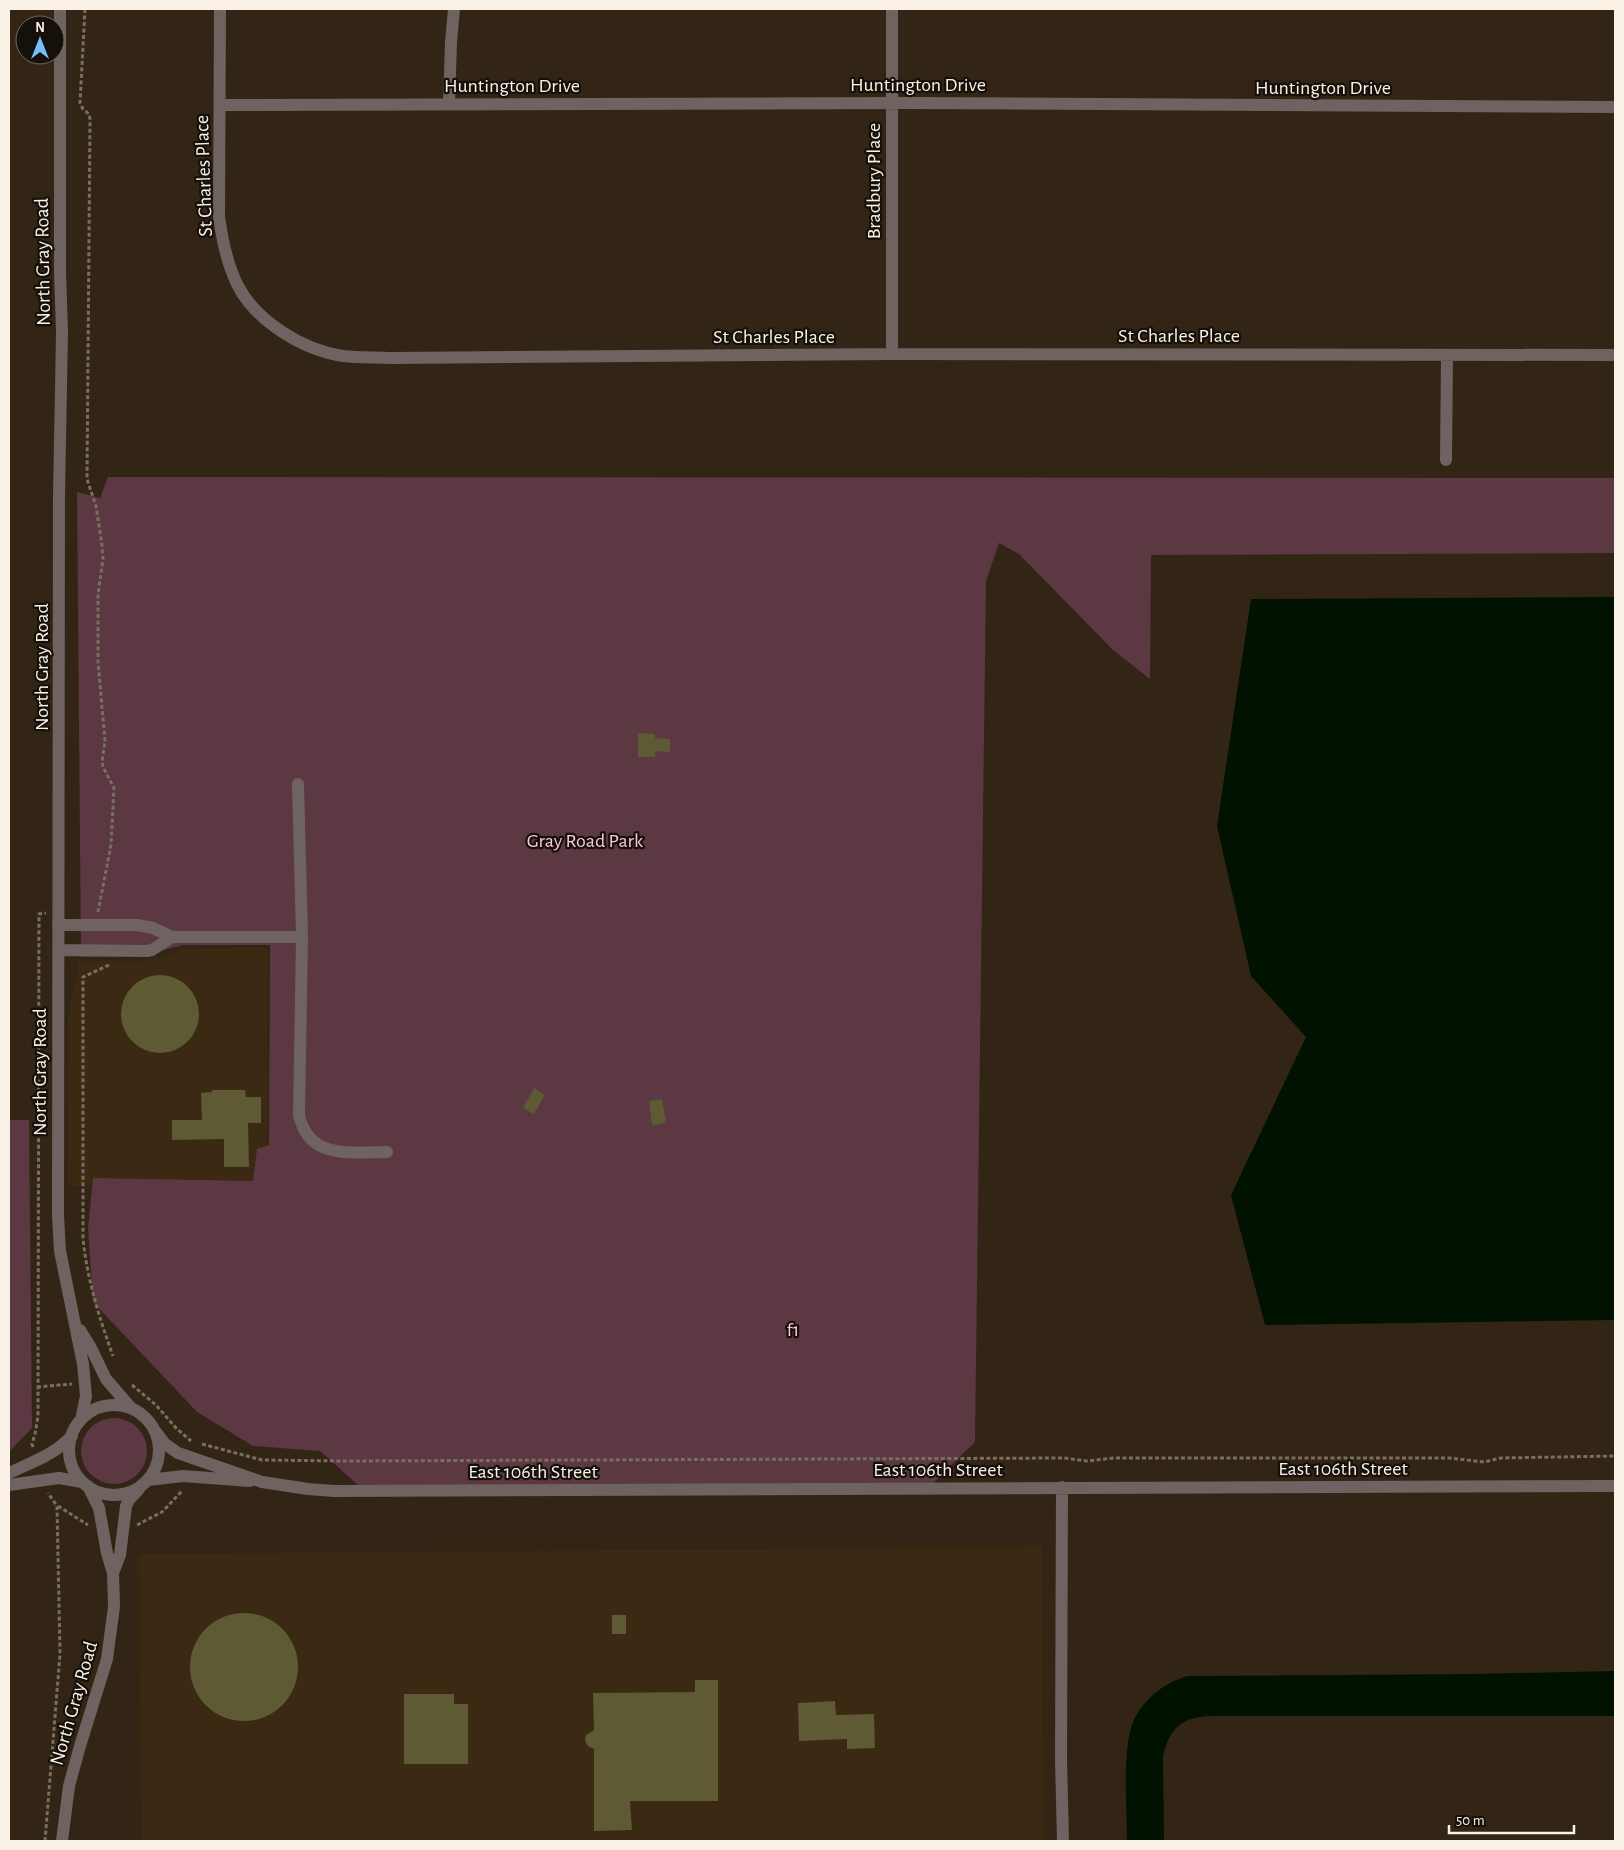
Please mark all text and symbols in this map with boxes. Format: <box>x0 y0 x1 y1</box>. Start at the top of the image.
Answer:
north arrow <box>15 15 65 65</box>
text: N <box>35 21 45 35</box>
street label: Huntington Drive <box>850 75 986 95</box>
street label: Huntington Drive <box>444 76 580 96</box>
street label: Huntington Drive <box>1255 78 1391 98</box>
street label: St Charles Place <box>192 115 216 237</box>
street label: Bradbury Place <box>864 123 884 239</box>
street label: North Gray Road <box>32 198 54 326</box>
street label: St Charles Place <box>1118 326 1240 346</box>
street label: St Charles Place <box>713 327 835 347</box>
street label: North Gray Road <box>32 603 52 731</box>
park label: Gray Road Park <box>527 831 643 851</box>
street label: North Gray Road <box>30 1008 50 1136</box>
park label: f1 <box>787 1320 799 1340</box>
street label: East 106th Street <box>1278 1459 1408 1479</box>
street label: East 106th Street <box>873 1460 1003 1480</box>
street label: East 106th Street <box>468 1462 598 1482</box>
street label: North Gray Road <box>47 1639 101 1768</box>
scale bar <box>1449 1802 1574 1834</box>
text: 50 m <box>1456 1813 1485 1828</box>

